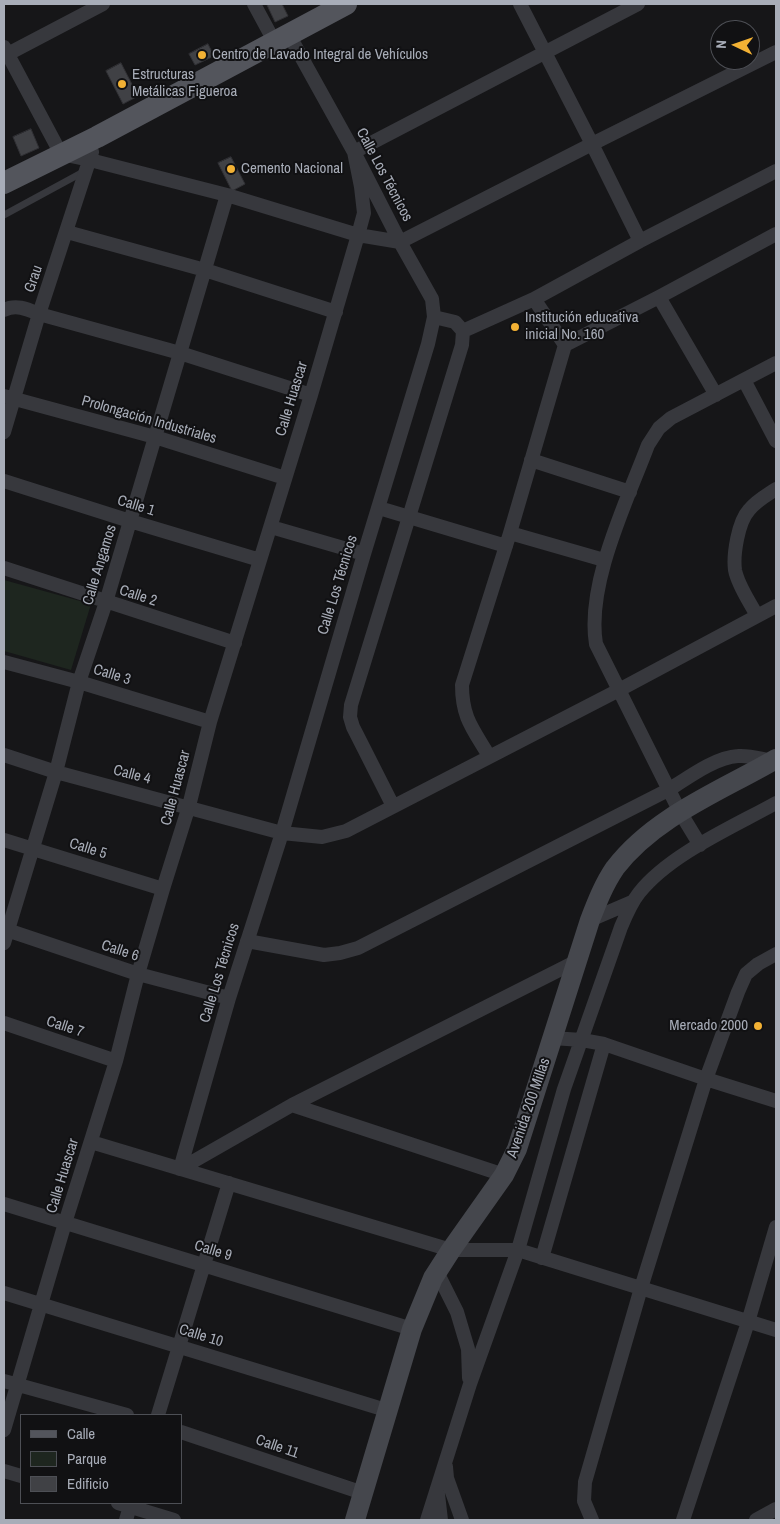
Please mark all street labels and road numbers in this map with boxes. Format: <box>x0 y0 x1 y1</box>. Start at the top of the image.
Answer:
street label: Calle Los Técnicos <box>352 125 416 225</box>
street label: Grau <box>21 263 47 295</box>
street label: Calle Huascar <box>272 359 312 439</box>
street label: Prolongación Industriales <box>79 392 219 448</box>
street label: Calle 1 <box>115 492 157 520</box>
street label: Calle Angamos <box>79 522 121 608</box>
street label: Calle Los Técnicos <box>314 533 362 637</box>
street label: Calle 2 <box>117 582 159 610</box>
street label: Calle 3 <box>91 661 133 689</box>
street label: Calle Huascar <box>157 748 195 828</box>
street label: Calle 4 <box>111 761 153 789</box>
street label: Calle 5 <box>67 835 109 863</box>
street label: Calle Los Técnicos <box>196 921 244 1025</box>
street label: Calle 6 <box>99 937 141 965</box>
street label: Calle 7 <box>44 1013 86 1041</box>
street label: Avenida 200 Millas <box>503 1056 555 1160</box>
street label: Calle Huascar <box>43 1136 83 1216</box>
street label: Calle 9 <box>192 1237 234 1265</box>
street label: Calle 10 <box>177 1321 225 1351</box>
street label: Calle 11 <box>253 1431 301 1463</box>

